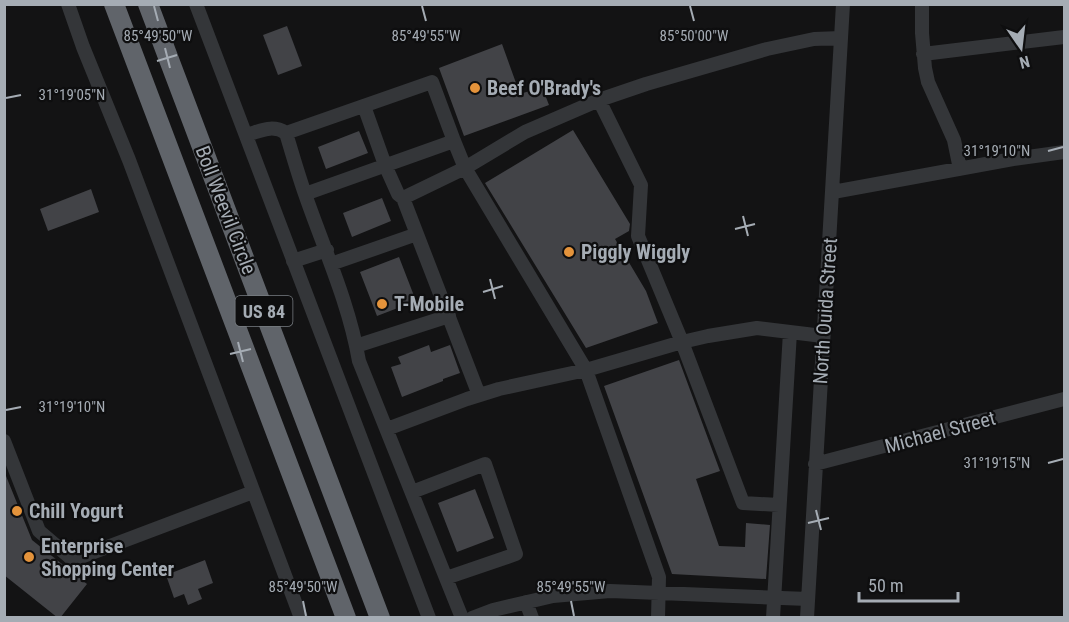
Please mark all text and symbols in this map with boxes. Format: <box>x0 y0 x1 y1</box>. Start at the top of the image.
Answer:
north arrow <box>991 18 1051 78</box>
text: 85°49'50"W <box>124 27 193 45</box>
text: 85°49'55"W <box>392 27 461 45</box>
text: 85°50'00"W <box>660 27 729 45</box>
text: N <box>1017 52 1032 72</box>
place label: Beef O'Brady's <box>487 76 601 100</box>
marker: Beef O'Brady's <box>468 81 482 95</box>
text: 31°19'05"N <box>39 86 105 104</box>
street label: Boll Weevil Circle <box>190 142 262 278</box>
text: 31°19'10"N <box>964 142 1030 160</box>
street label: North Ouida Street <box>808 237 842 385</box>
place label: Piggly Wiggly <box>581 240 690 264</box>
marker: Piggly Wiggly <box>562 245 576 259</box>
place label: T-Mobile <box>394 292 464 316</box>
road number: US 84 <box>236 296 292 326</box>
marker: T-Mobile <box>375 297 389 311</box>
text: 31°19'10"N <box>39 398 105 416</box>
street label: Michael Street <box>882 406 998 458</box>
text: 31°19'15"N <box>964 454 1030 472</box>
place label: Chill Yogurt <box>29 499 123 523</box>
marker: Chill Yogurt <box>10 504 24 518</box>
place label: Enterprise Shopping Center <box>41 534 174 581</box>
marker: Enterprise Shopping Center <box>22 550 36 564</box>
scale bar <box>859 565 958 603</box>
text: 50 m <box>868 575 903 596</box>
text: 85°49'50"W <box>269 578 338 596</box>
text: 85°49'55"W <box>537 578 606 596</box>

